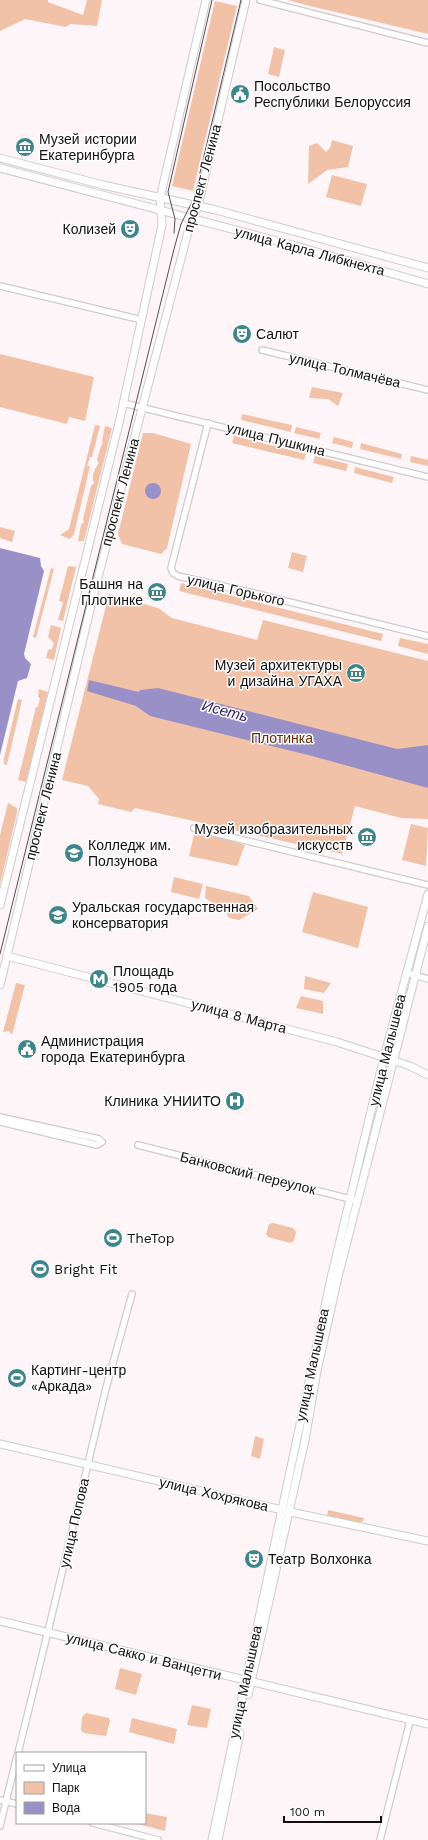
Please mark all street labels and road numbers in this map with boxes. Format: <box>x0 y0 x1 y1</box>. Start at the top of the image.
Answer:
street label: проспект Ленина <box>180 122 224 234</box>
street label: улица Карла Либкнехта <box>233 223 387 279</box>
street label: улица Толмачёва <box>288 349 402 391</box>
street label: улица Пушкина <box>225 419 327 459</box>
street label: проспект Ленина <box>98 436 142 548</box>
street label: улица Горького <box>186 571 286 609</box>
street label: проспект Ленина <box>22 750 64 862</box>
street label: улица Малышева <box>365 992 409 1108</box>
street label: улица 8 Марта <box>190 996 288 1036</box>
street label: Банковский переулок <box>178 1148 318 1198</box>
street label: улица Малышева <box>292 1307 332 1423</box>
street label: улица Хохрякова <box>158 1474 270 1514</box>
street label: улица Попова <box>56 1476 92 1569</box>
street label: улица Малышева <box>225 1624 265 1740</box>
street label: улица Сакко и Ванцетти <box>65 1629 223 1683</box>

